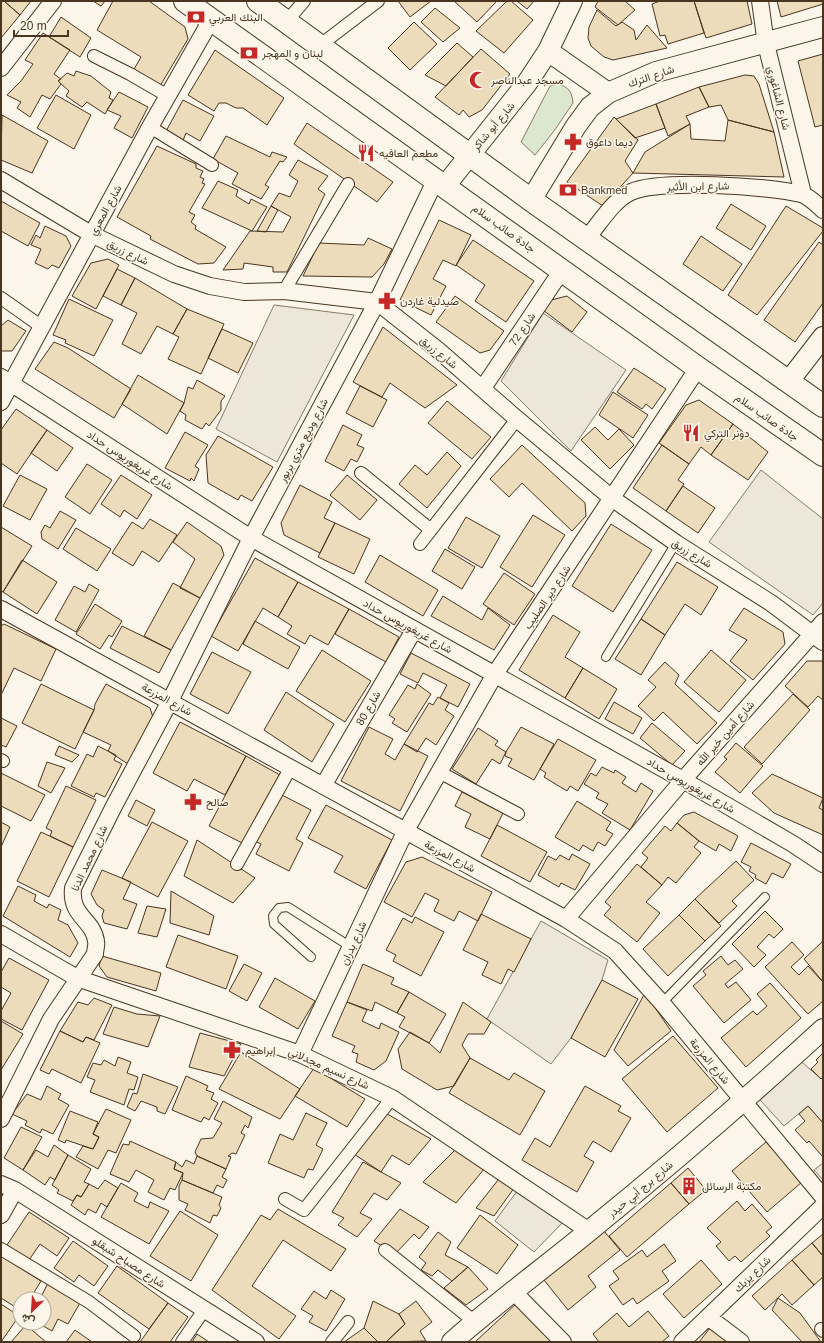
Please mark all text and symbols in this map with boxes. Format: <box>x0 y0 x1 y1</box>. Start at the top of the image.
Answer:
bank icon: البنك العربي <box>186 7 206 27</box>
place label: البنك العربي <box>209 11 263 27</box>
scale bar <box>14 12 68 38</box>
text: 20 m <box>20 19 47 33</box>
bank icon: لبنان و المهجر <box>239 43 259 63</box>
place label: لبنان و المهجر <box>261 47 323 60</box>
street label: شارع الترك <box>626 62 677 91</box>
street label: شارع الشاغوري <box>761 65 793 132</box>
mosque icon: مسجد عبدالناصر <box>468 70 488 90</box>
place label: مسجد عبدالناصر <box>490 74 564 87</box>
street label: شارع أبو شاكر <box>469 99 518 155</box>
pharmacy icon: ديما داعوق <box>563 132 583 152</box>
place label: ديما داعوق <box>586 136 633 149</box>
restaurant icon: مطعم العافيه <box>356 143 376 163</box>
place label: مطعم العافيه <box>379 147 438 161</box>
street label: شارع ابن الأثير <box>666 179 730 195</box>
bank icon: Bankmed <box>558 180 578 200</box>
street label: شارع المعري <box>86 183 127 239</box>
place label: Bankmed <box>581 184 627 196</box>
street label: جادة صائب سلام <box>469 201 538 256</box>
street label: شارع زريق <box>105 237 151 269</box>
pharmacy icon: صيدلية غاردن <box>377 291 397 311</box>
place label: صيدلية غاردن <box>400 295 459 308</box>
street label: شارع 72 <box>507 310 539 349</box>
street label: شارع زريق <box>417 333 460 372</box>
street label: جادة صائب سلام <box>732 391 801 445</box>
street label: شارع وديع متري بربور <box>275 396 334 487</box>
restaurant icon: دونر التركي <box>681 423 701 443</box>
place label: دونر التركي <box>704 427 750 443</box>
street label: شارع غريغوريوس حداد <box>84 428 175 494</box>
street label: شارع زريق <box>669 536 714 572</box>
street label: شارع دير الصليب <box>521 563 575 632</box>
street label: شارع غريغوريوس حداد <box>361 597 455 657</box>
street label: شارع المزرعة <box>139 680 195 720</box>
street label: شارع 80 <box>353 689 384 728</box>
street label: شارع أمين خير الله <box>694 698 758 769</box>
street label: شارع غريغوريوس حداد <box>644 755 737 817</box>
pharmacy icon: صالح <box>183 792 203 812</box>
place label: صالح <box>206 796 229 810</box>
street label: شارع محمد الدنا <box>68 823 111 894</box>
street label: شارع المزرعة <box>422 838 478 876</box>
street label: شارع بدران <box>338 919 370 968</box>
street label: شارع المزرعة <box>686 1036 733 1088</box>
pharmacy icon: إبراهيم <box>222 1040 242 1060</box>
place label: إبراهيم <box>245 1044 276 1058</box>
street label: شارع نسيم مجدلاني <box>285 1045 372 1095</box>
street label: شارع برج أبي حيدر <box>604 1158 678 1223</box>
building icon: مكتبة الرسائل <box>679 1176 699 1196</box>
place label: مكتبة الرسائل <box>702 1180 762 1193</box>
street label: شارع مصباح شبقلو <box>89 1234 168 1292</box>
street label: شارع يزبك <box>731 1253 774 1296</box>
north arrow <box>12 1291 52 1331</box>
text: ش <box>19 1311 37 1328</box>

